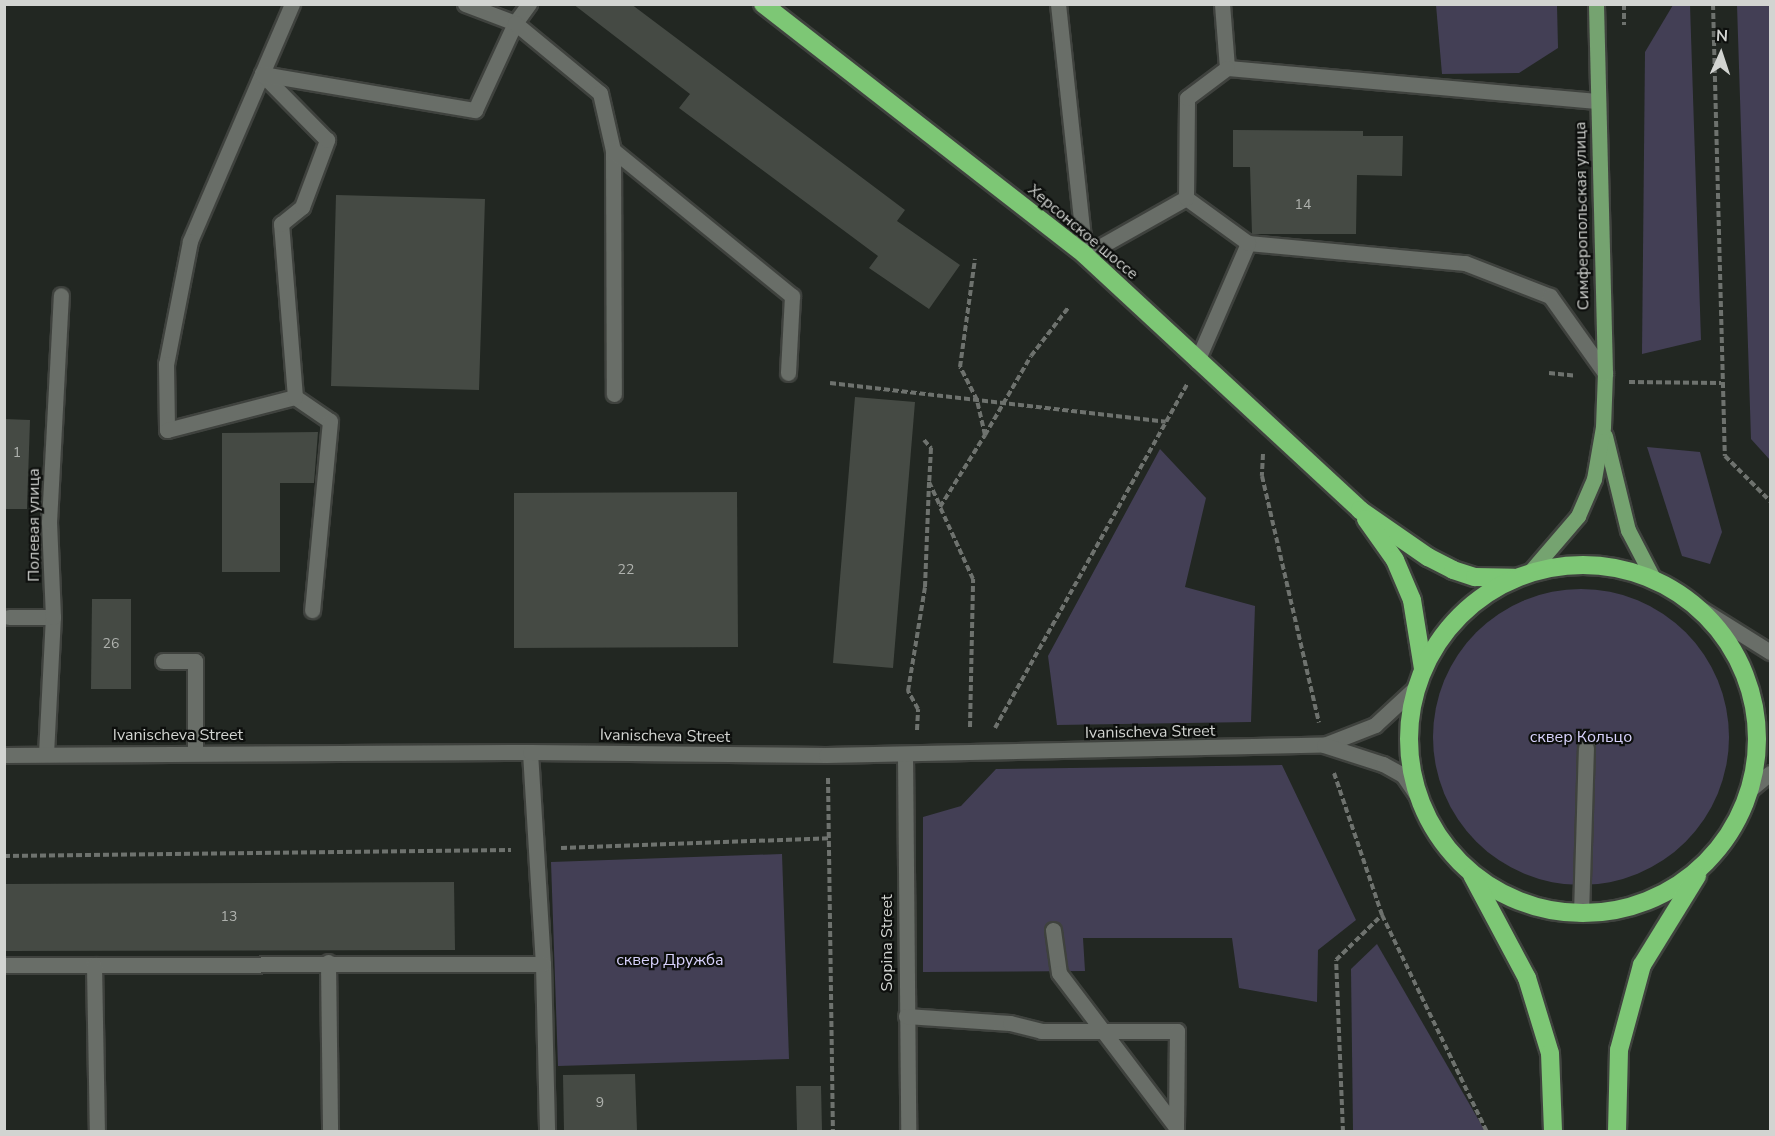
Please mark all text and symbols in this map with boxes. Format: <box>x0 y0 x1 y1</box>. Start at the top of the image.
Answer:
north arrow <box>1691 24 1751 84</box>
text: N <box>1715 25 1728 47</box>
street label: Симферопольская улица <box>1571 122 1593 310</box>
street label: Херсонское шоссе <box>1024 180 1142 284</box>
house number: 14 <box>1295 197 1311 213</box>
house number: 1 <box>13 445 21 461</box>
street label: Полевая улица <box>24 468 44 582</box>
house number: 22 <box>618 562 634 578</box>
house number: 26 <box>103 636 119 652</box>
street label: Ivanischeva Street <box>1085 721 1215 743</box>
street label: Ivanischeva Street <box>113 725 243 745</box>
street label: Ivanischeva Street <box>600 725 730 747</box>
park label: сквер Кольцо <box>1530 727 1632 747</box>
street label: Sopina Street <box>877 894 897 992</box>
house number: 13 <box>221 909 237 925</box>
park label: сквер Дружба <box>616 950 724 970</box>
house number: 9 <box>596 1095 604 1111</box>

